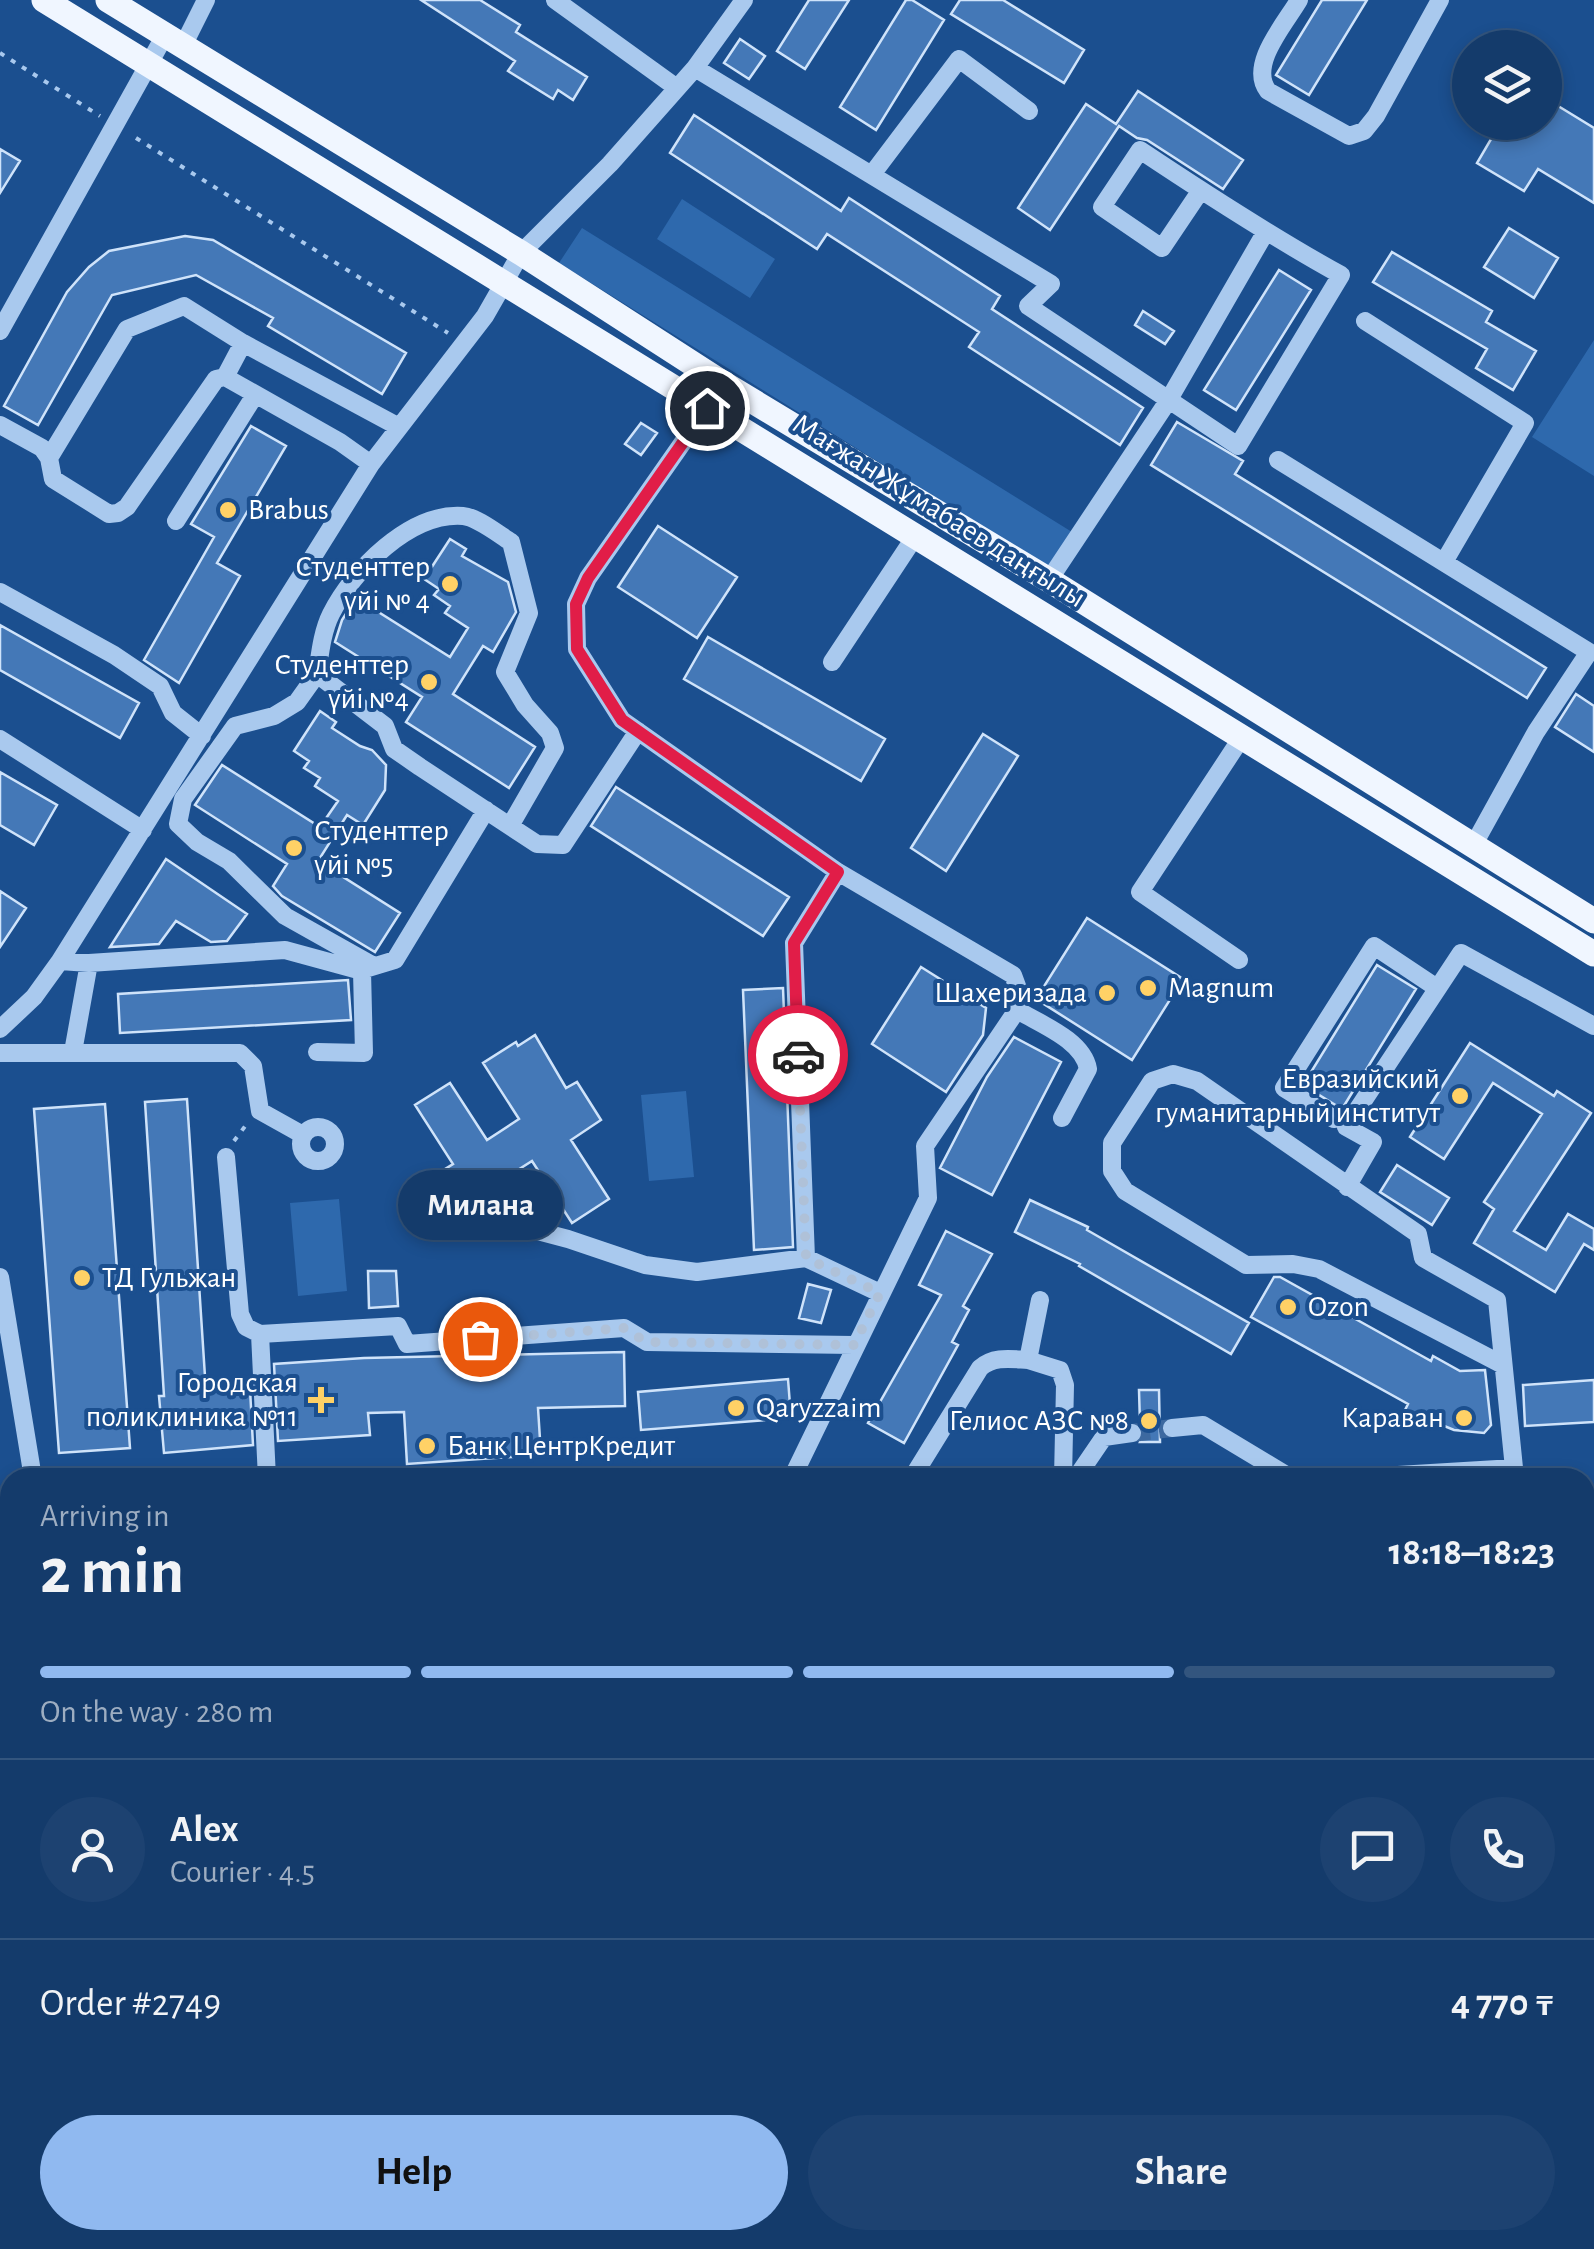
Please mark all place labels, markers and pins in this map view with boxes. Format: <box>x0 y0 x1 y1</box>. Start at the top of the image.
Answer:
pin <box>665 366 750 451</box>
place label: Brabus <box>248 495 329 525</box>
marker: Brabus <box>217 499 239 521</box>
place label: Студенттер үйі № 4 <box>295 552 430 616</box>
marker: Студенттер үйі № 4 <box>439 573 461 595</box>
place label: Студенттер үйі №4 <box>274 650 409 714</box>
marker: Студенттер үйі №4 <box>418 671 440 693</box>
place label: Студенттер үйі №5 <box>314 816 449 880</box>
marker: Студенттер үйі №5 <box>283 837 305 859</box>
place label: Magnum <box>1168 973 1274 1003</box>
marker: Magnum <box>1137 977 1159 999</box>
place label: Шахеризада <box>934 978 1087 1008</box>
marker: Шахеризада <box>1096 982 1118 1004</box>
place label: Евразийский гуманитарный институт <box>1155 1064 1440 1128</box>
marker: Евразийский гуманитарный институт <box>1449 1085 1471 1107</box>
callout: Милана <box>398 1169 562 1239</box>
place label: ТД Гульжан <box>102 1263 236 1293</box>
marker: ТД Гульжан <box>71 1267 93 1289</box>
place label: Ozon <box>1308 1292 1369 1322</box>
marker: Ozon <box>1277 1296 1299 1318</box>
pin <box>438 1297 523 1382</box>
place label: Городская поликлиника №11 <box>86 1368 298 1432</box>
marker: Городская поликлиника №11 <box>308 1387 334 1413</box>
place label: Qaryzzaim <box>756 1393 881 1423</box>
marker: Qaryzzaim <box>725 1397 747 1419</box>
place label: Караван <box>1341 1403 1444 1433</box>
place label: Гелиос АЗС №8 <box>949 1406 1129 1436</box>
marker: Караван <box>1453 1407 1475 1429</box>
marker: Гелиос АЗС №8 <box>1138 1410 1160 1432</box>
place label: Банк ЦентрКредит <box>447 1431 675 1461</box>
marker: Банк ЦентрКредит <box>416 1435 438 1457</box>

